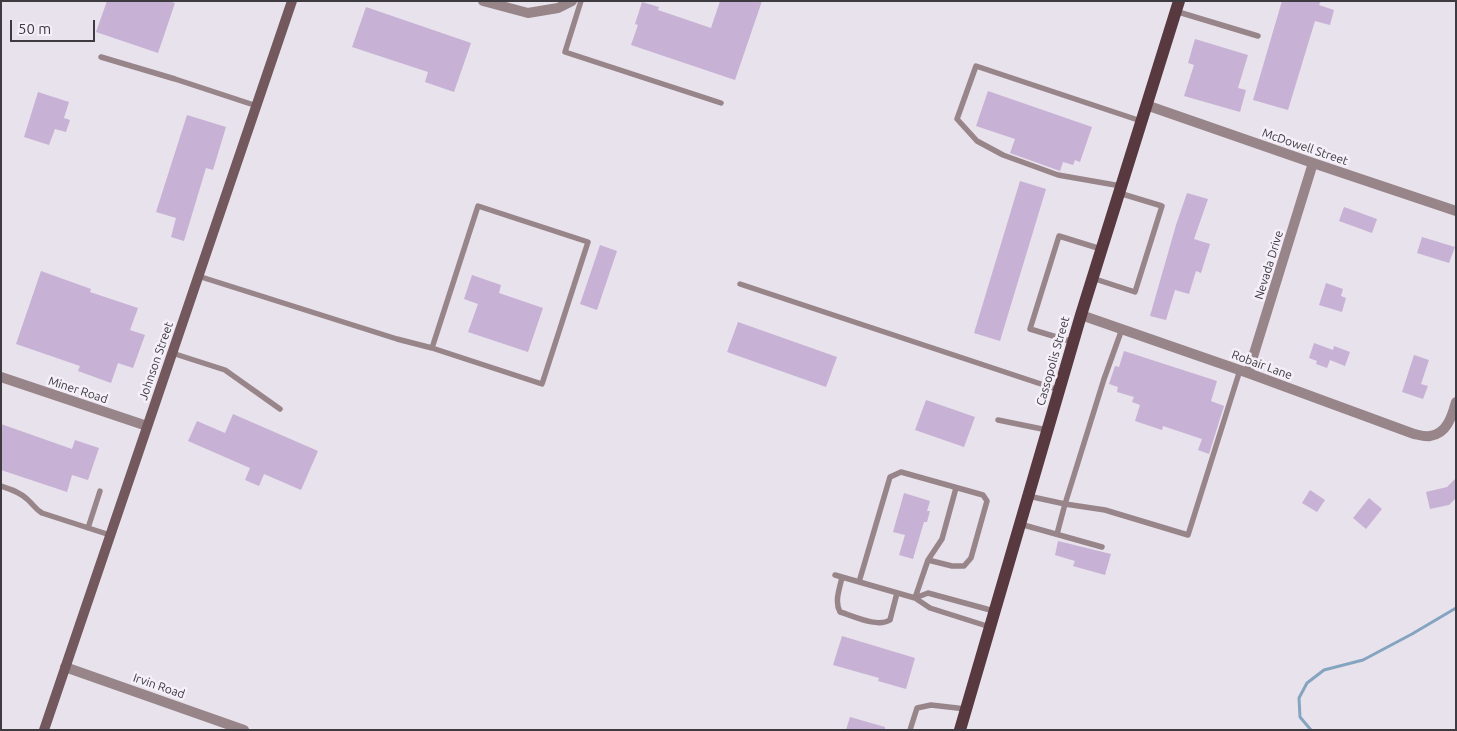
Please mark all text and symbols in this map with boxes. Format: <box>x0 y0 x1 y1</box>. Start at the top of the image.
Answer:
scale bar <box>12 10 98 42</box>
text: 50 m <box>18 20 51 37</box>
street label: McDowell Street <box>1260 126 1350 168</box>
street label: Nevada Drive <box>1252 229 1286 301</box>
street label: Cassopolis Street <box>1033 315 1073 407</box>
street label: Johnson Street <box>136 320 176 402</box>
street label: Robair Lane <box>1230 347 1294 383</box>
street label: Miner Road <box>46 374 110 406</box>
street label: Irvin Road <box>131 670 187 702</box>

